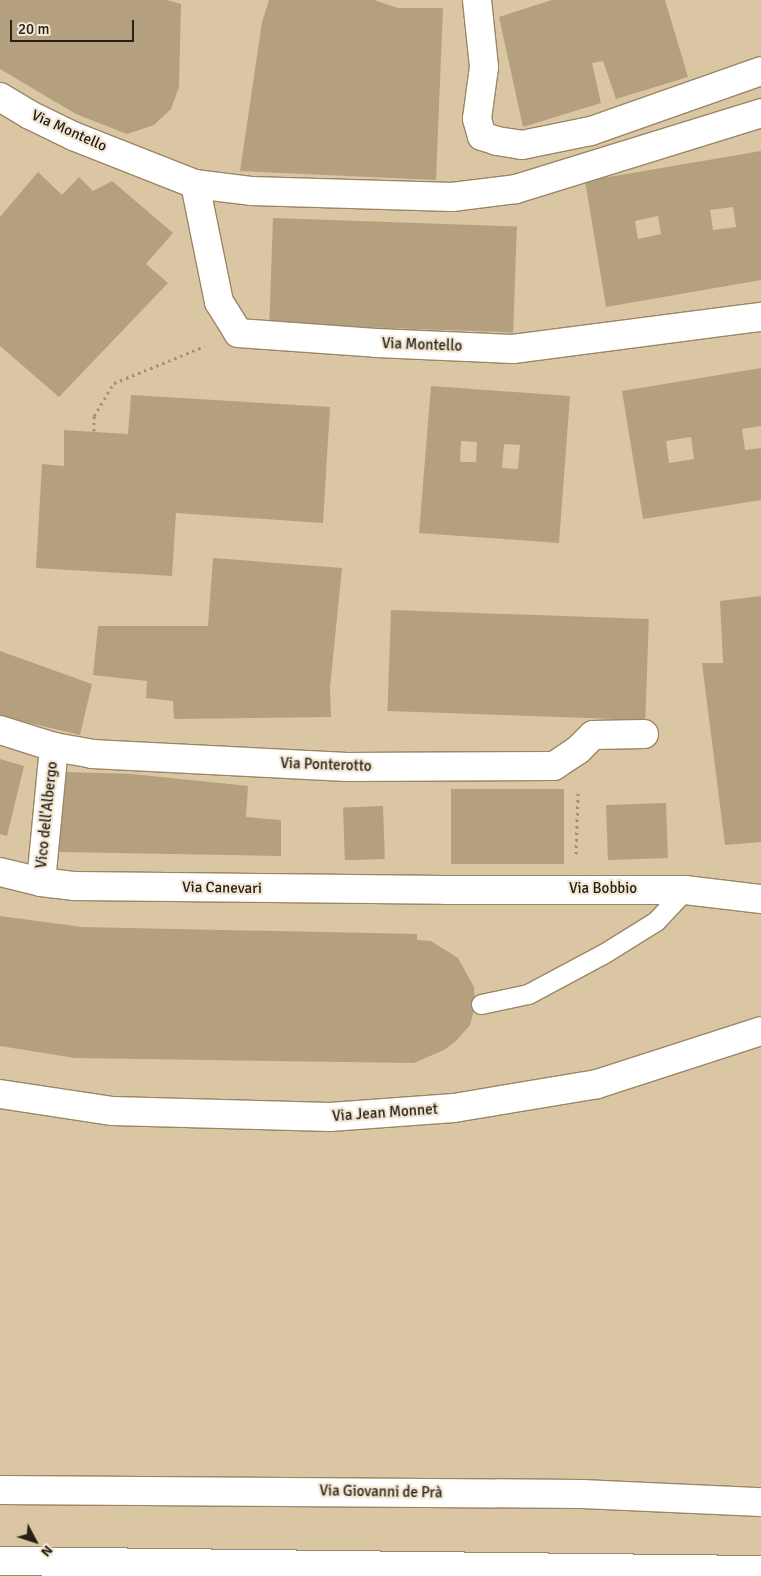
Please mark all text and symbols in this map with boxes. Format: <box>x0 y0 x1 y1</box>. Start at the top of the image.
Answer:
scale bar <box>12 10 136 42</box>
text: 20 m <box>18 20 49 38</box>
street label: Via Montello <box>29 106 109 156</box>
street label: Via Montello <box>381 335 463 355</box>
street label: Via Ponterotto <box>280 754 372 776</box>
street label: Vico dell'Albergo <box>32 761 62 869</box>
street label: Via Canevari <box>182 878 262 898</box>
street label: Via Bobbio <box>569 880 637 898</box>
street label: Via Jean Monnet <box>332 1100 438 1126</box>
street label: Via Giovanni de Prà <box>319 1482 443 1502</box>
north arrow <box>10 1516 60 1566</box>
text: N <box>37 1542 57 1560</box>

